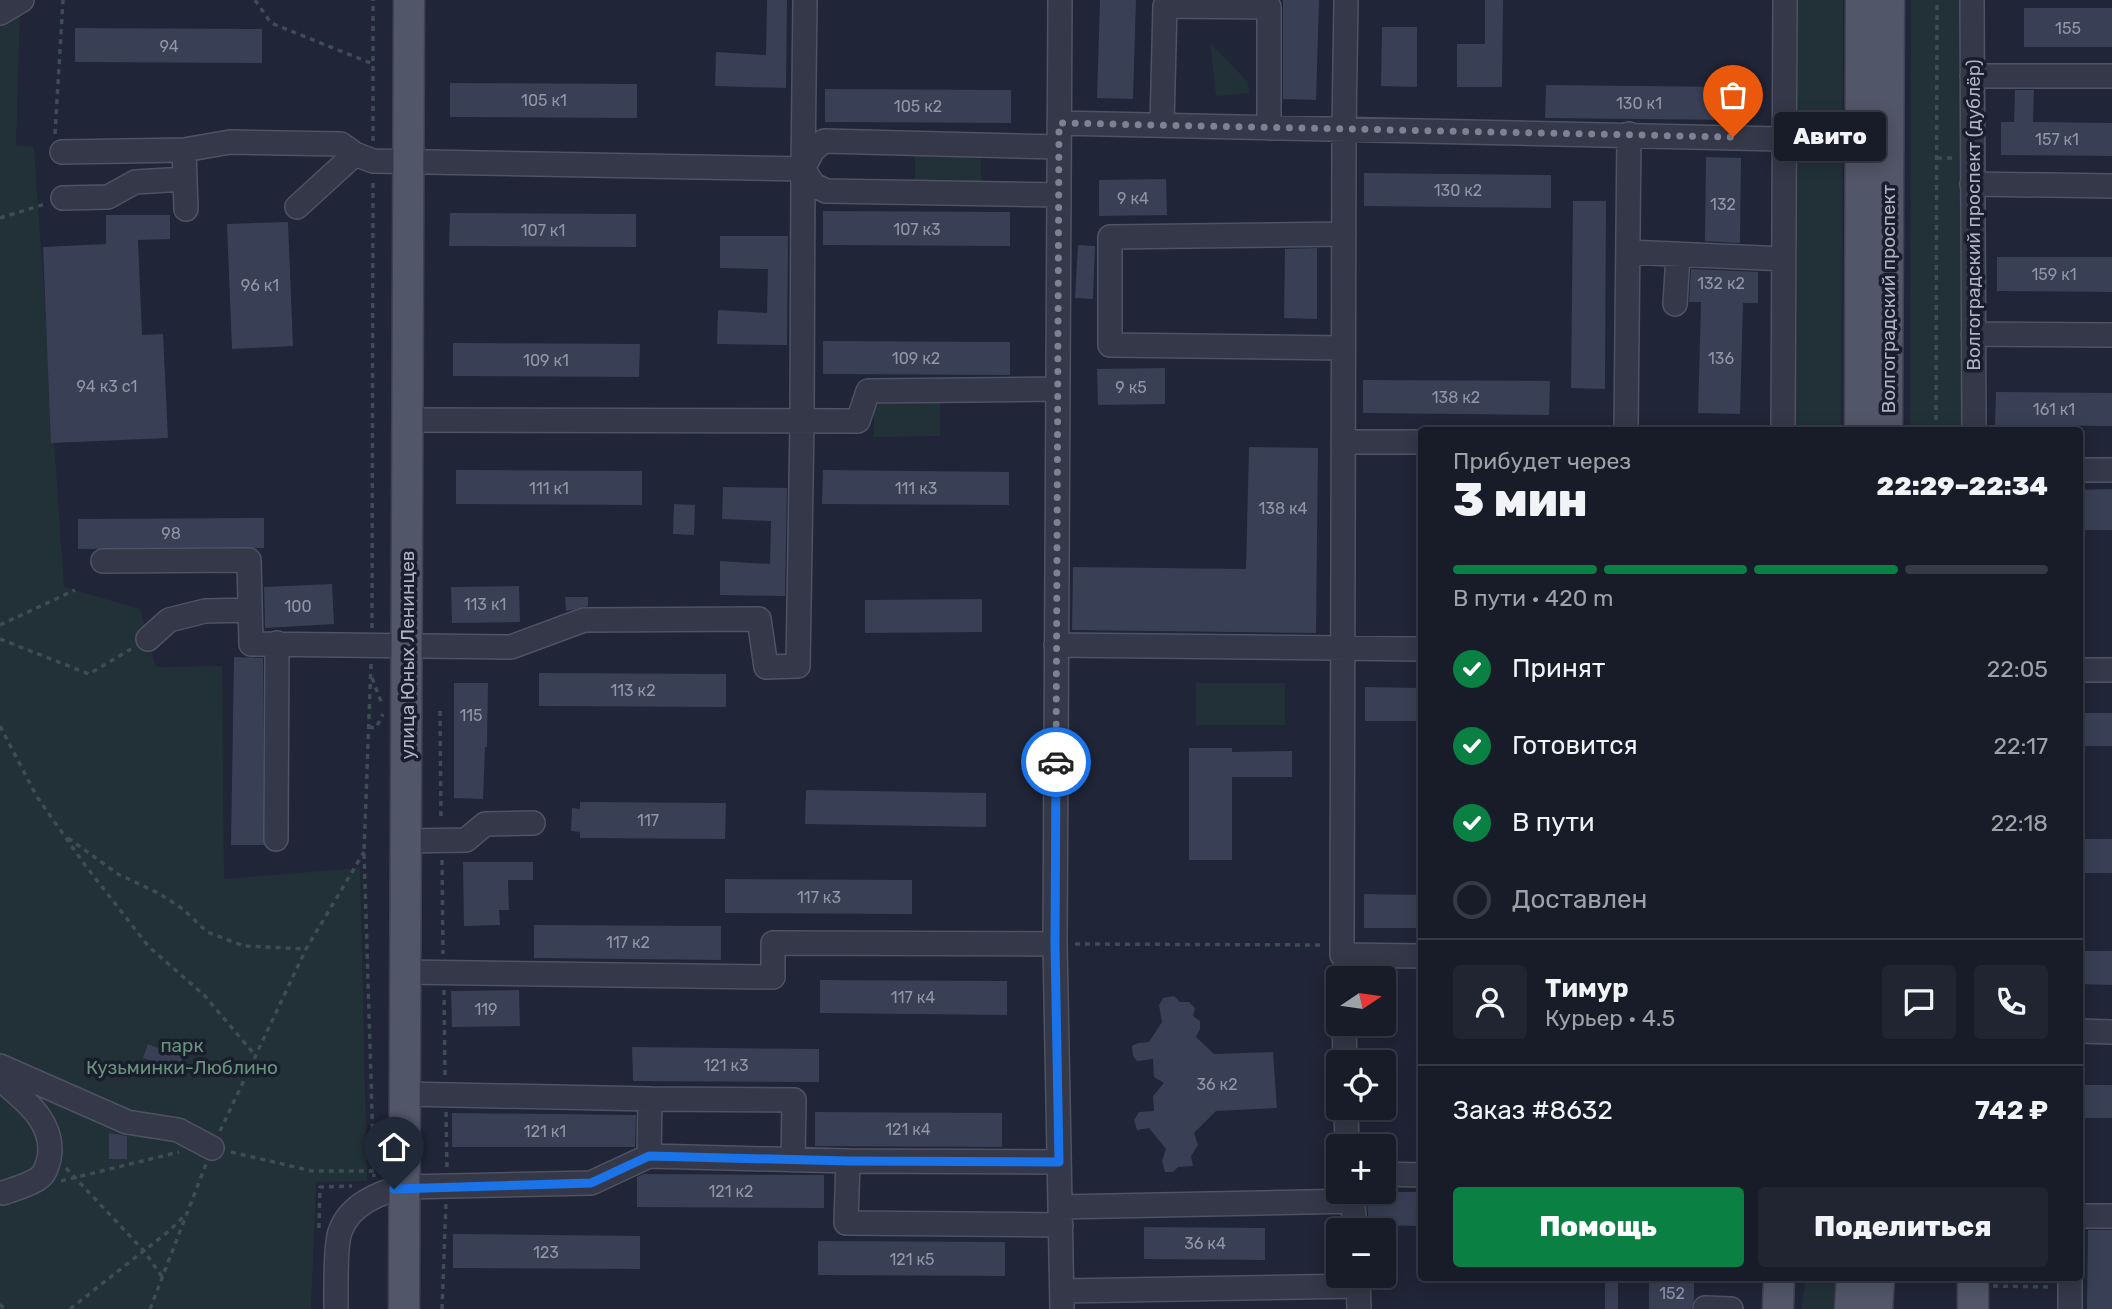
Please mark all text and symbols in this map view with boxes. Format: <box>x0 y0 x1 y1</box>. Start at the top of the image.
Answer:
house number: 155 <box>2055 19 2081 38</box>
house number: 94 <box>159 37 179 56</box>
street label: Волгоградский проспект (дублёр) <box>1962 59 1985 371</box>
pin <box>1703 65 1763 137</box>
icon: bag <box>1714 76 1752 114</box>
house number: 105 к1 <box>521 91 567 110</box>
house number: 130 к1 <box>1616 94 1662 113</box>
house number: 105 к2 <box>894 97 942 116</box>
callout: Авито <box>1775 113 1887 162</box>
text: Авито <box>1793 122 1867 150</box>
house number: 157 к1 <box>2035 130 2079 149</box>
house number: 130 к2 <box>1434 181 1482 200</box>
street label: Волгоградский проспект <box>1877 184 1900 413</box>
house number: 9 к4 <box>1117 189 1149 208</box>
house number: 132 <box>1710 195 1736 214</box>
house number: 107 к3 <box>893 220 941 239</box>
house number: 107 к1 <box>521 221 565 240</box>
house number: 159 к1 <box>2031 265 2077 284</box>
house number: 132 к2 <box>1697 274 1745 293</box>
house number: 96 к1 <box>241 276 279 295</box>
house number: 109 к2 <box>892 349 940 368</box>
house number: 136 <box>1708 349 1734 368</box>
house number: 109 к1 <box>523 351 569 370</box>
house number: 94 к3 с1 <box>77 377 137 396</box>
house number: 9 к5 <box>1115 378 1147 397</box>
house number: 138 к2 <box>1432 388 1480 407</box>
house number: 161 к1 <box>2033 400 2075 419</box>
text: Прибудет через <box>1453 447 1631 475</box>
text: 22:29–22:34 <box>1877 471 2048 502</box>
text: 3 мин <box>1453 473 1588 528</box>
house number: 111 к1 <box>529 479 569 498</box>
house number: 111 к3 <box>895 479 937 498</box>
house number: 138 к4 <box>1258 499 1308 518</box>
house number: 98 <box>161 524 181 543</box>
street label: улица Юных Ленинцев <box>396 550 419 760</box>
text: В пути · 420 m <box>1453 584 1613 612</box>
house number: 113 к1 <box>464 595 506 614</box>
house number: 100 <box>284 597 312 616</box>
icon: check <box>1453 650 1491 688</box>
text: Принят <box>1512 653 1605 684</box>
text: 22:05 <box>1987 655 2048 683</box>
house number: 113 к2 <box>610 681 656 700</box>
house number: 115 <box>459 706 483 725</box>
courier <box>1021 727 1091 797</box>
icon: check <box>1453 727 1491 765</box>
text: Готовится <box>1512 730 1638 761</box>
text: 22:17 <box>1993 732 2048 760</box>
icon: car <box>1037 743 1075 781</box>
icon: check <box>1453 804 1491 842</box>
text: В пути <box>1512 807 1595 838</box>
text: 22:18 <box>1991 809 2048 837</box>
house number: 117 <box>637 811 659 830</box>
text: Доставлен <box>1512 884 1647 915</box>
house number: 117 к3 <box>797 888 841 907</box>
house number: 117 к2 <box>606 933 650 952</box>
button: person <box>1453 965 1527 1039</box>
button: chat <box>1882 965 1956 1039</box>
button: phone <box>1974 965 2048 1039</box>
north arrow <box>1326 966 1396 1036</box>
map controls <box>1326 966 1396 1288</box>
text: Тимур <box>1545 973 1629 1004</box>
house number: 117 к4 <box>891 988 935 1007</box>
house number: 119 <box>474 1000 498 1019</box>
text: Курьер · 4.5 <box>1545 1004 1675 1032</box>
park label: парк Кузьминки-Люблино <box>86 1034 278 1079</box>
button: locate <box>1326 1050 1396 1120</box>
house number: 121 к3 <box>703 1056 749 1075</box>
house number: 36 к2 <box>1196 1075 1238 1094</box>
text: Заказ #8632 <box>1453 1095 1613 1126</box>
text: 742 ₽ <box>1975 1095 2048 1126</box>
pin <box>364 1117 424 1189</box>
house number: 121 к4 <box>885 1120 931 1139</box>
house number: 121 к1 <box>524 1122 566 1141</box>
icon: home <box>375 1128 413 1166</box>
button: + <box>1326 1134 1396 1204</box>
house number: 121 к2 <box>709 1182 753 1201</box>
button: Помощь <box>1453 1187 1744 1267</box>
button: Поделиться <box>1758 1187 2048 1267</box>
button: − <box>1326 1218 1396 1288</box>
house number: 36 к4 <box>1184 1234 1226 1253</box>
house number: 123 <box>533 1243 559 1262</box>
house number: 121 к5 <box>889 1250 935 1269</box>
house number: 152 <box>1659 1284 1685 1303</box>

